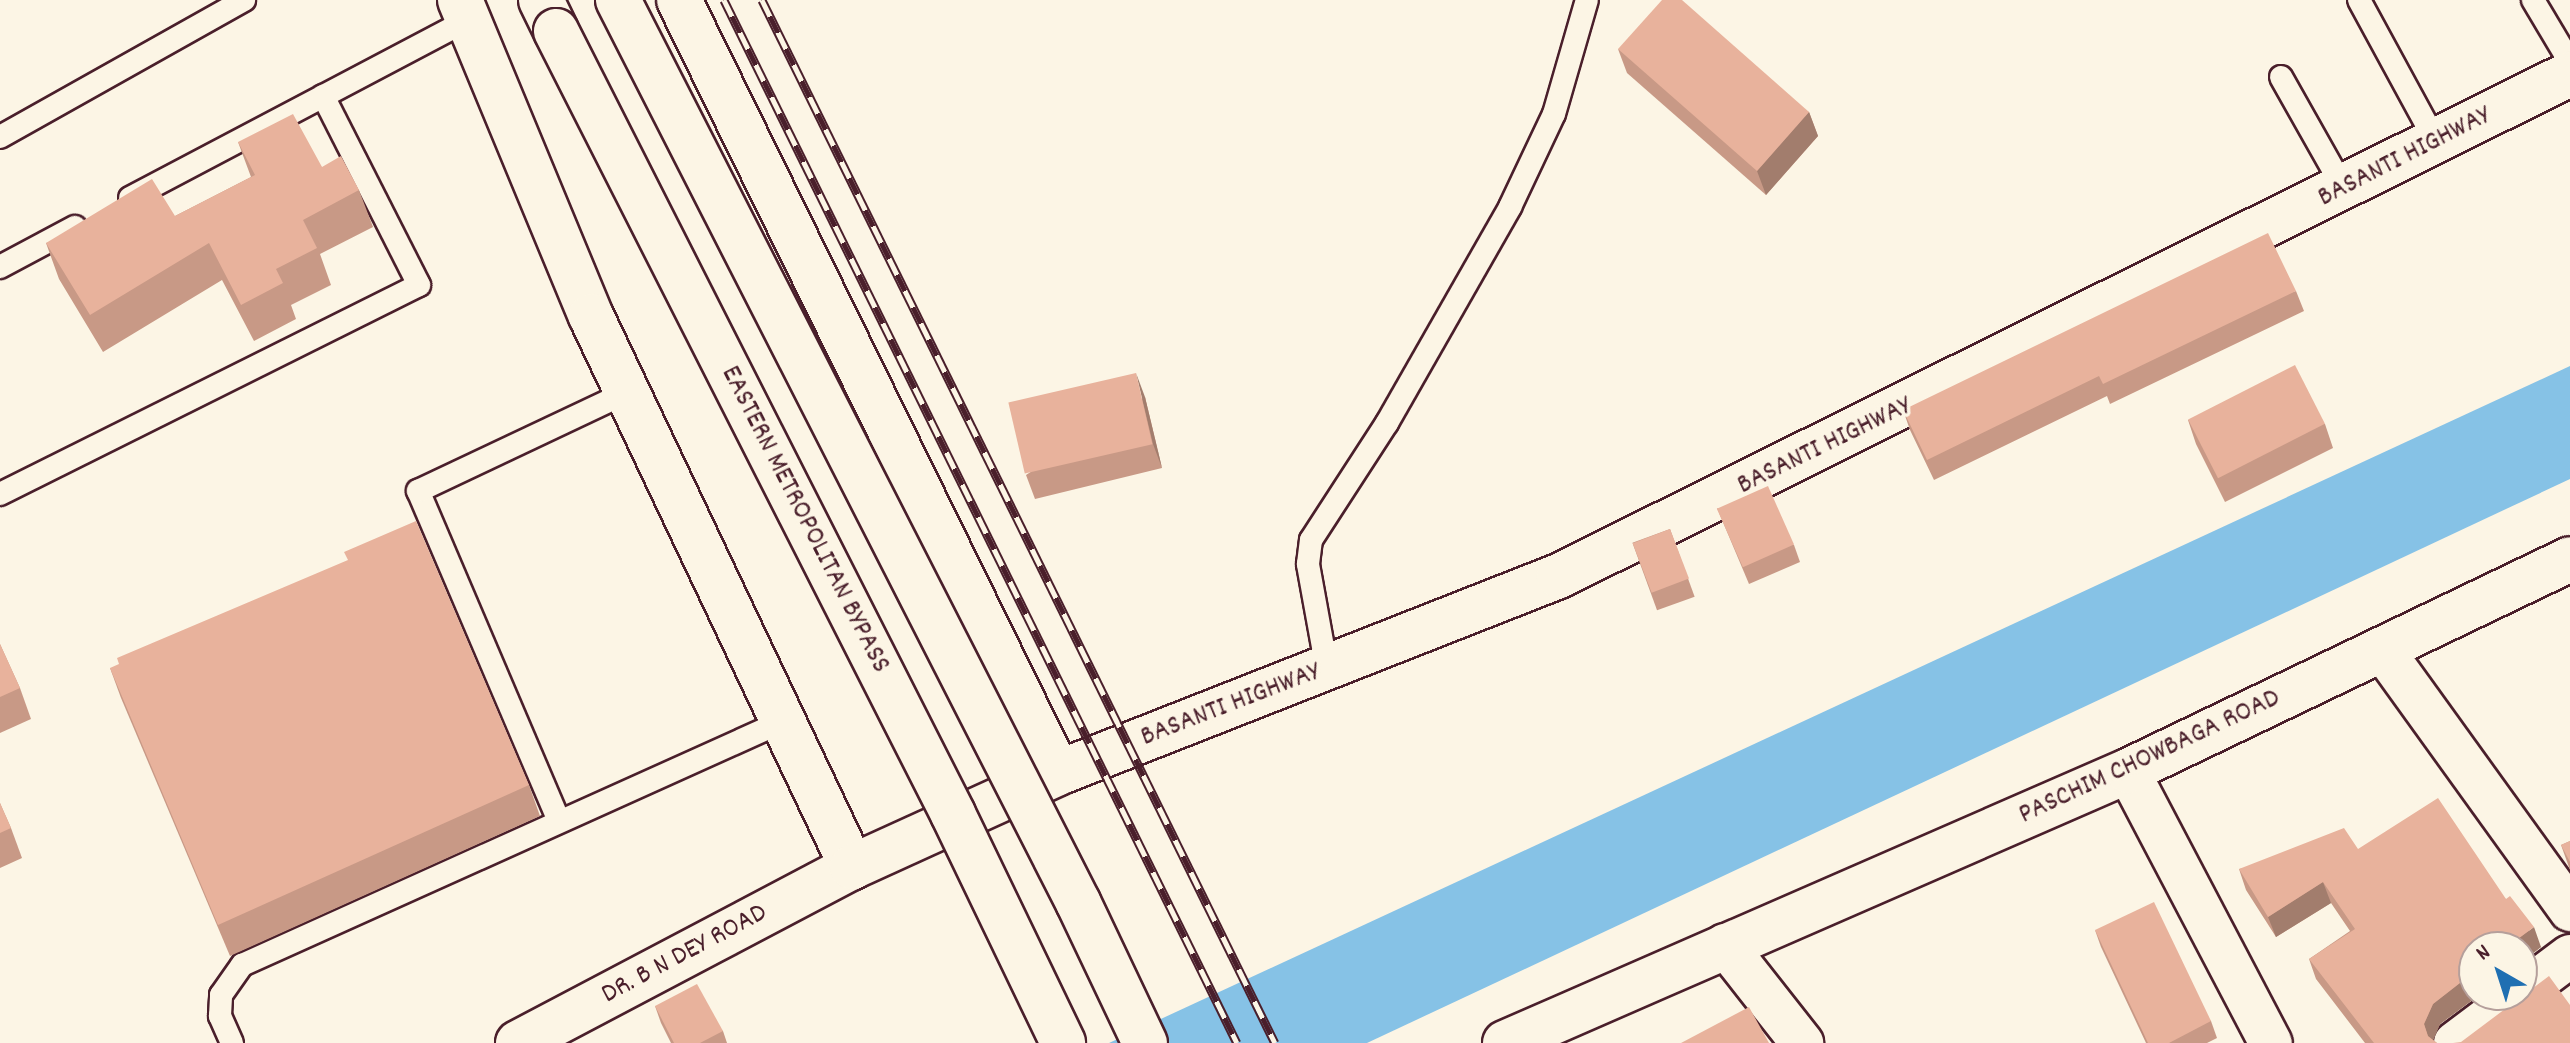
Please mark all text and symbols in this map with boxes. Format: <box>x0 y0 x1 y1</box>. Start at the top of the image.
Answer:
street label: BASANTI HIGHWAY <box>2313 100 2497 216</box>
street label: EASTERN METROPOLITAN BYPASS <box>712 361 896 679</box>
street label: BASANTI HIGHWAY <box>1733 390 1917 504</box>
street label: BASANTI HIGHWAY <box>1137 656 1325 756</box>
street label: PASCHIM CHOWBAGA ROAD <box>2014 683 2286 833</box>
street label: DR. B N DEY ROAD <box>597 897 773 1013</box>
north arrow <box>2458 931 2538 1011</box>
text: N <box>2470 938 2498 969</box>

